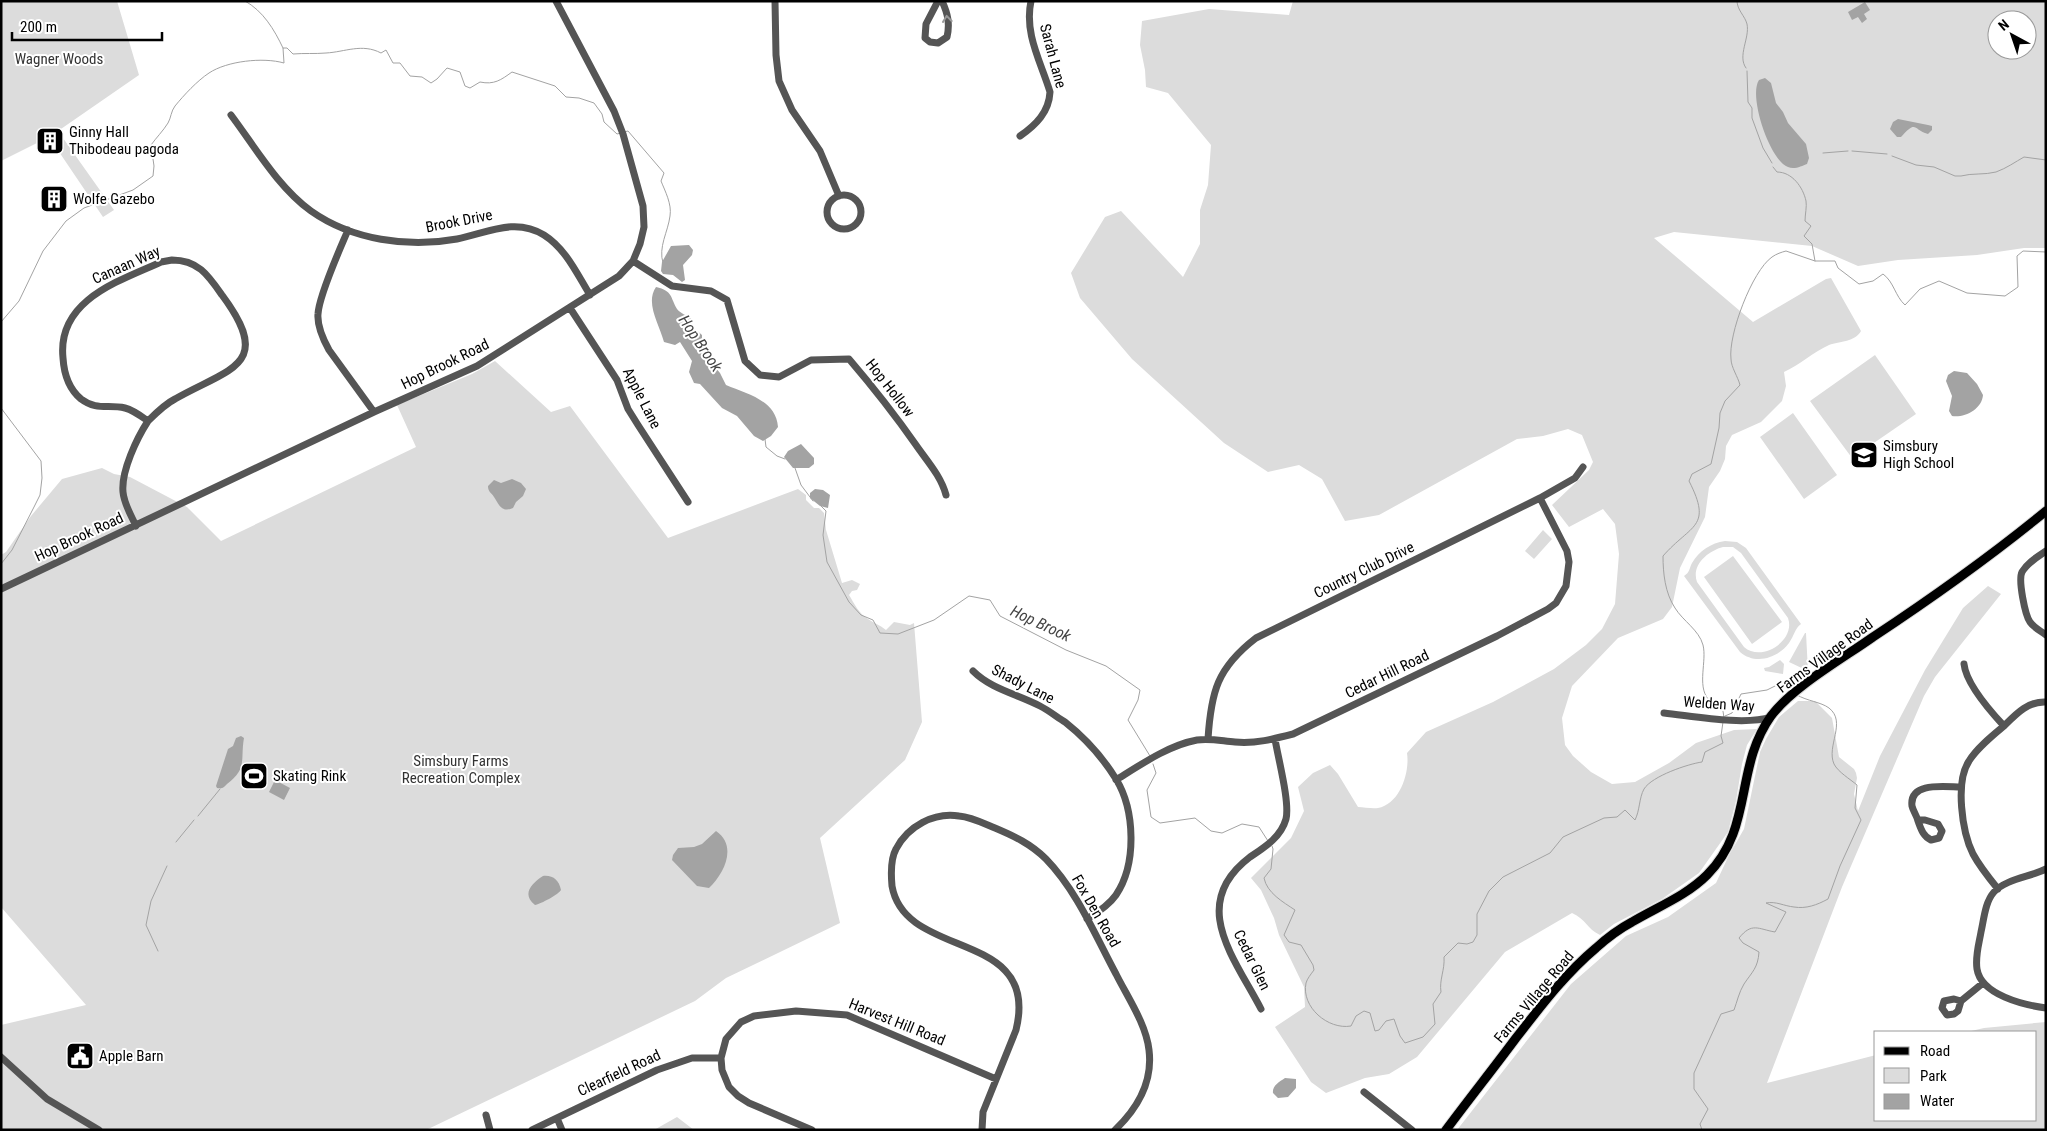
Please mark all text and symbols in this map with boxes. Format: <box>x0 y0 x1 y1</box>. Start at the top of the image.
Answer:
scale bar <box>12 10 162 42</box>
north arrow <box>1987 10 2037 60</box>
one-way arrow <box>942 14 953 22</box>
text: N <box>1995 16 2012 34</box>
text: 200 m <box>20 18 57 36</box>
street label: Sarah Lane <box>1036 22 1070 90</box>
park label: Wagner Woods <box>15 50 103 68</box>
place label: Ginny Hall Thibodeau pagoda <box>69 123 179 158</box>
building icon: Ginny Hall Thibodeau pagoda <box>35 126 65 156</box>
building icon: Wolfe Gazebo <box>39 184 69 214</box>
place label: Wolfe Gazebo <box>73 190 155 208</box>
street label: Brook Drive <box>424 206 494 236</box>
street label: Canaan Way <box>89 242 163 288</box>
water label: Hop Brook <box>675 311 727 376</box>
street label: Hop Brook Road <box>398 335 492 393</box>
street label: Hop Hollow <box>862 355 918 421</box>
street label: Apple Lane <box>619 365 665 431</box>
place label: Simsbury High School <box>1883 437 1954 472</box>
school or university icon: Simsbury High School <box>1849 440 1879 470</box>
street label: Hop Brook Road <box>32 509 126 565</box>
street label: Country Club Drive <box>1311 538 1417 602</box>
water label: Hop Brook <box>1008 601 1075 646</box>
street label: Farms Village Road <box>1774 615 1876 697</box>
street label: Cedar Hill Road <box>1342 646 1432 702</box>
street label: Shady Lane <box>989 661 1057 707</box>
street label: Welden Way <box>1683 693 1755 715</box>
park label: Simsbury Farms Recreation Complex <box>402 752 521 787</box>
sports icon: Skating Rink <box>239 761 269 791</box>
place label: Skating Rink <box>273 767 346 785</box>
street label: Fox Den Road <box>1068 871 1124 951</box>
street label: Cedar Glen <box>1230 927 1274 993</box>
street label: Farms Village Road <box>1490 947 1578 1047</box>
street label: Harvest Hill Road <box>846 994 948 1050</box>
legend <box>1874 1031 2037 1121</box>
public building icon: Apple Barn <box>65 1041 95 1071</box>
text: Road <box>1920 1042 1950 1060</box>
street label: Clearfield Road <box>575 1046 663 1100</box>
place label: Apple Barn <box>99 1047 164 1065</box>
text: Park <box>1920 1067 1947 1085</box>
text: Water <box>1920 1092 1955 1110</box>

